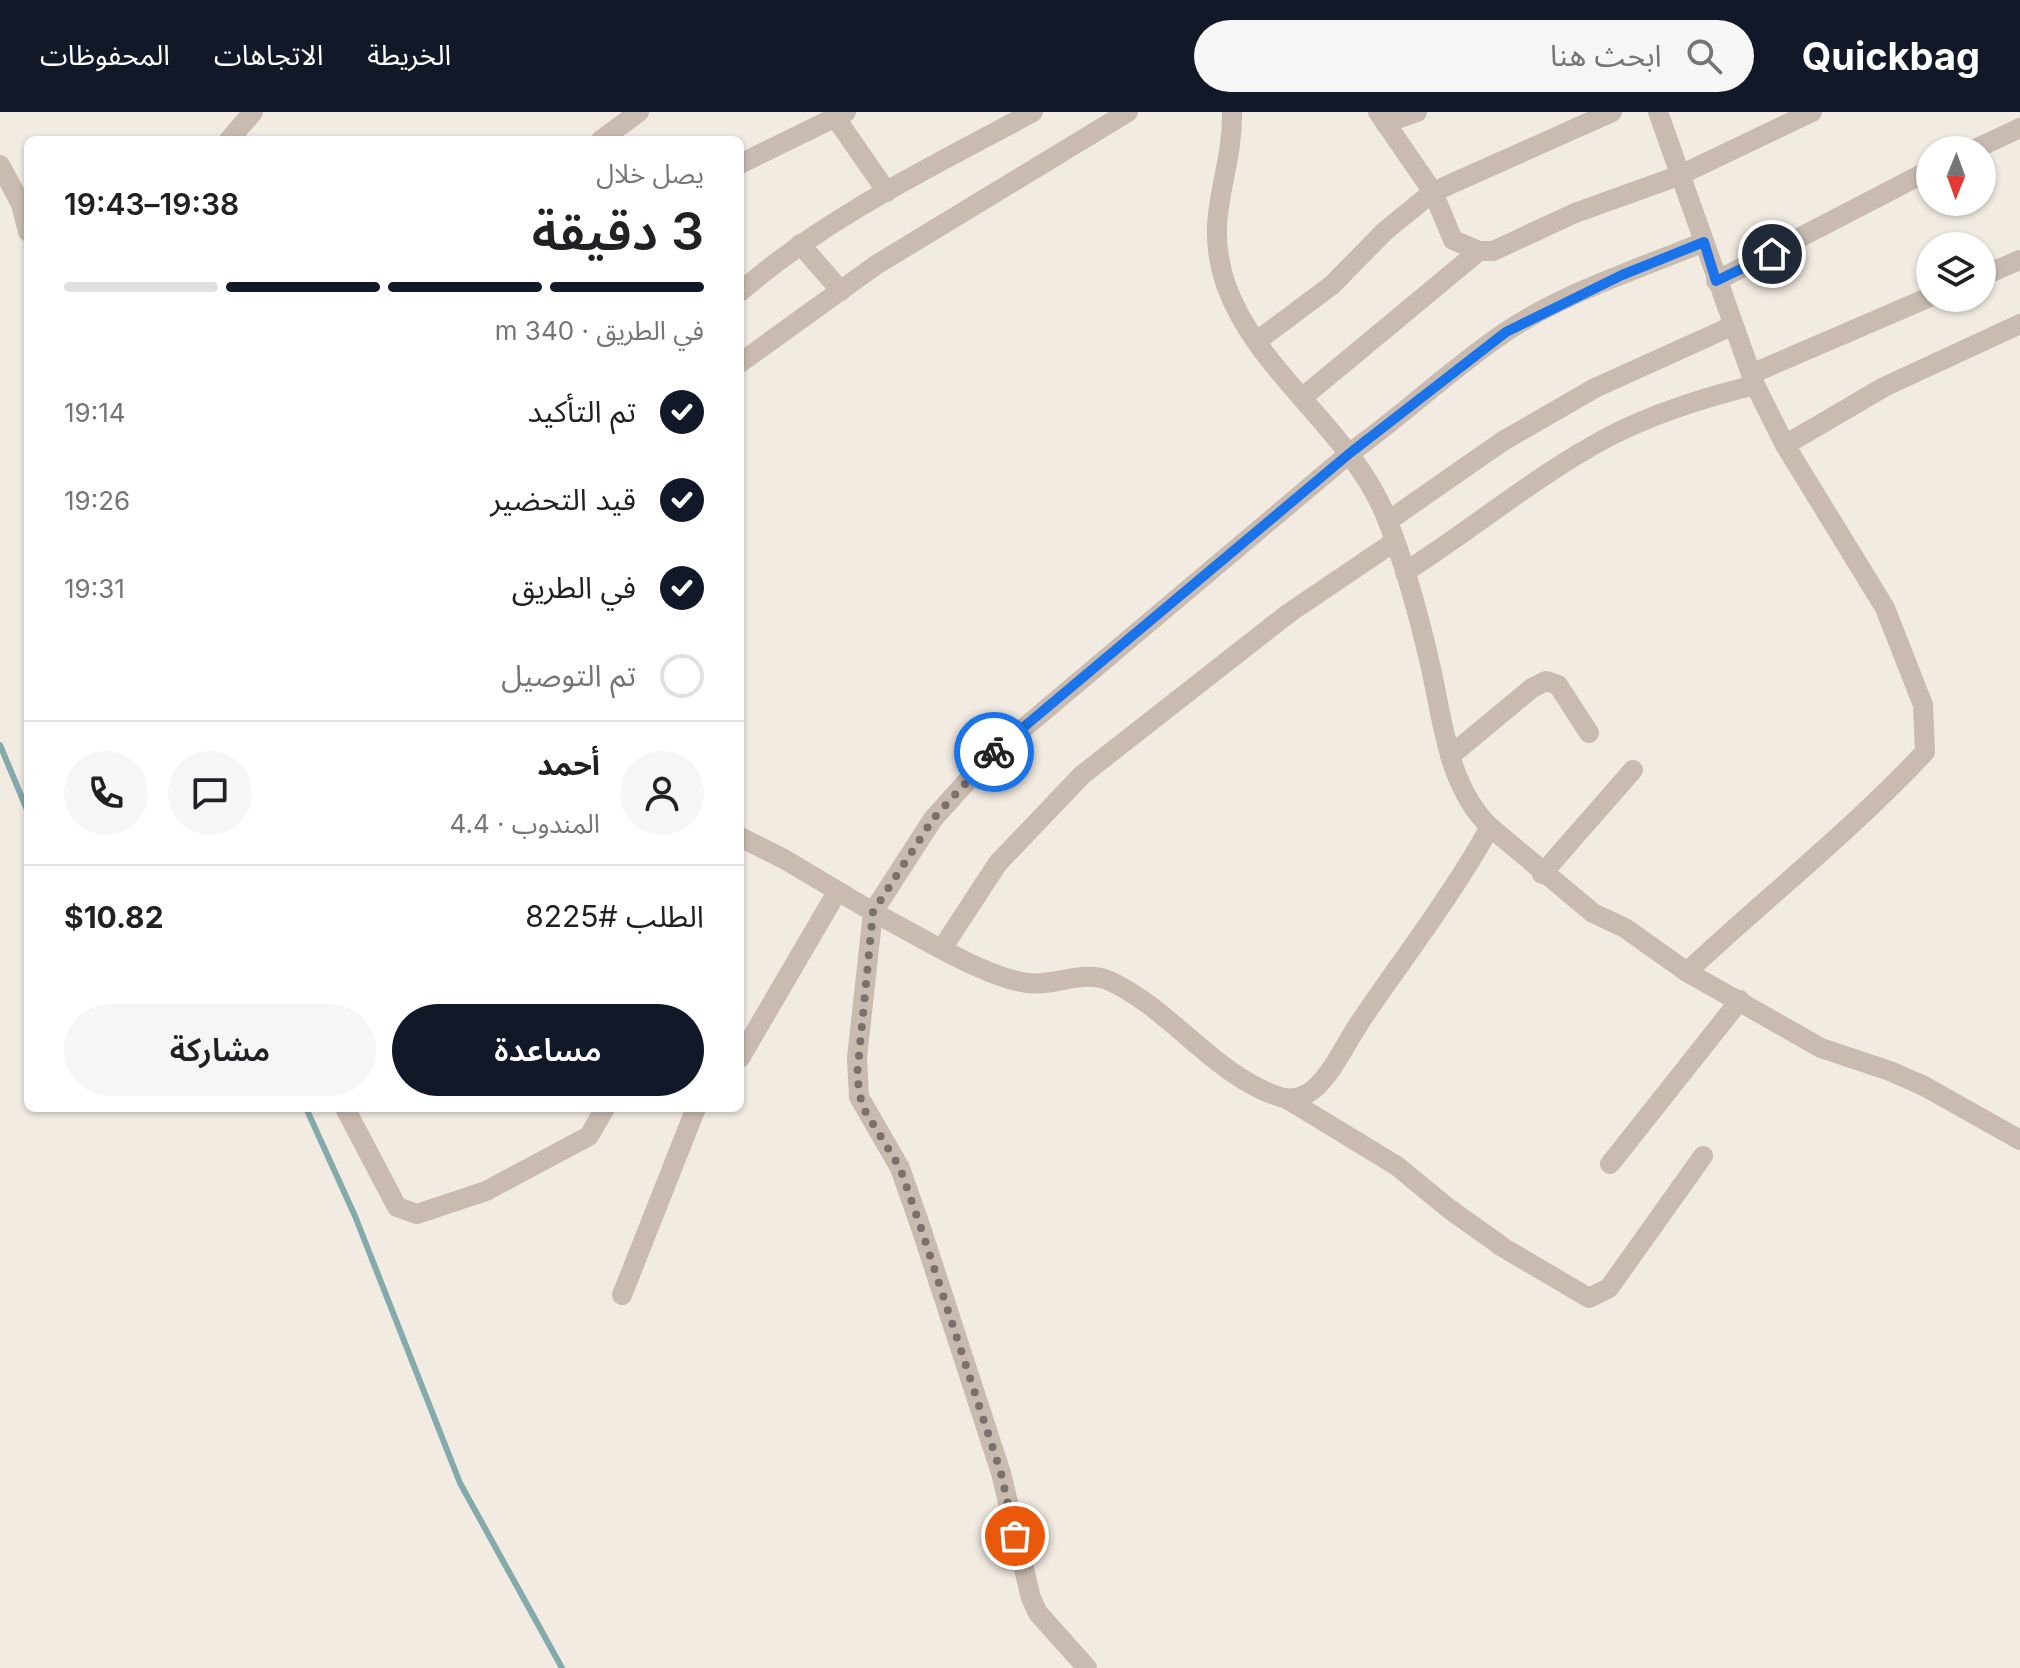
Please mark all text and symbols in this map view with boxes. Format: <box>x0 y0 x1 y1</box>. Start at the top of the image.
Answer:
search box <box>1194 20 1754 92</box>
text: Quickbag <box>1802 33 1980 79</box>
icon: search <box>1682 34 1726 78</box>
text: ابحث هنا <box>1550 37 1662 73</box>
text: المحفوظات <box>40 38 170 72</box>
text: الاتجاهات <box>214 38 323 72</box>
text: الخريطة <box>367 38 451 72</box>
north arrow <box>1916 136 1996 216</box>
map controls <box>1916 136 1996 312</box>
text: يصل خلال <box>596 158 704 189</box>
text: 19:38–19:43 <box>64 186 239 222</box>
text: 3 دقيقة <box>532 200 704 263</box>
pin <box>1738 220 1806 288</box>
icon: home <box>1750 232 1794 276</box>
button: layers <box>1916 232 1996 312</box>
text: في الطريق · 340 m <box>495 315 704 346</box>
icon: check <box>660 390 704 434</box>
text: تم التأكيد <box>527 393 636 429</box>
text: 19:14 <box>64 397 126 428</box>
icon: check <box>660 478 704 522</box>
text: قيد التحضير <box>490 481 636 517</box>
text: 19:26 <box>64 485 130 516</box>
icon: check <box>660 566 704 610</box>
text: في الطريق <box>512 569 636 605</box>
text: 19:31 <box>64 573 125 604</box>
text: تم التوصيل <box>501 657 636 693</box>
courier <box>954 712 1034 792</box>
icon: bike <box>972 730 1016 774</box>
text: أحمد <box>537 746 600 782</box>
button: phone <box>64 751 148 835</box>
button: chat <box>168 751 252 835</box>
button: person <box>620 751 704 835</box>
text: المندوب · 4.4 <box>449 808 600 839</box>
text: الطلب #8225 <box>525 898 704 934</box>
text: $10.82 <box>64 899 164 935</box>
button: مشاركة <box>64 1004 376 1096</box>
button: مساعدة <box>392 1004 704 1096</box>
pin <box>981 1502 1049 1570</box>
icon: bag <box>993 1514 1037 1558</box>

